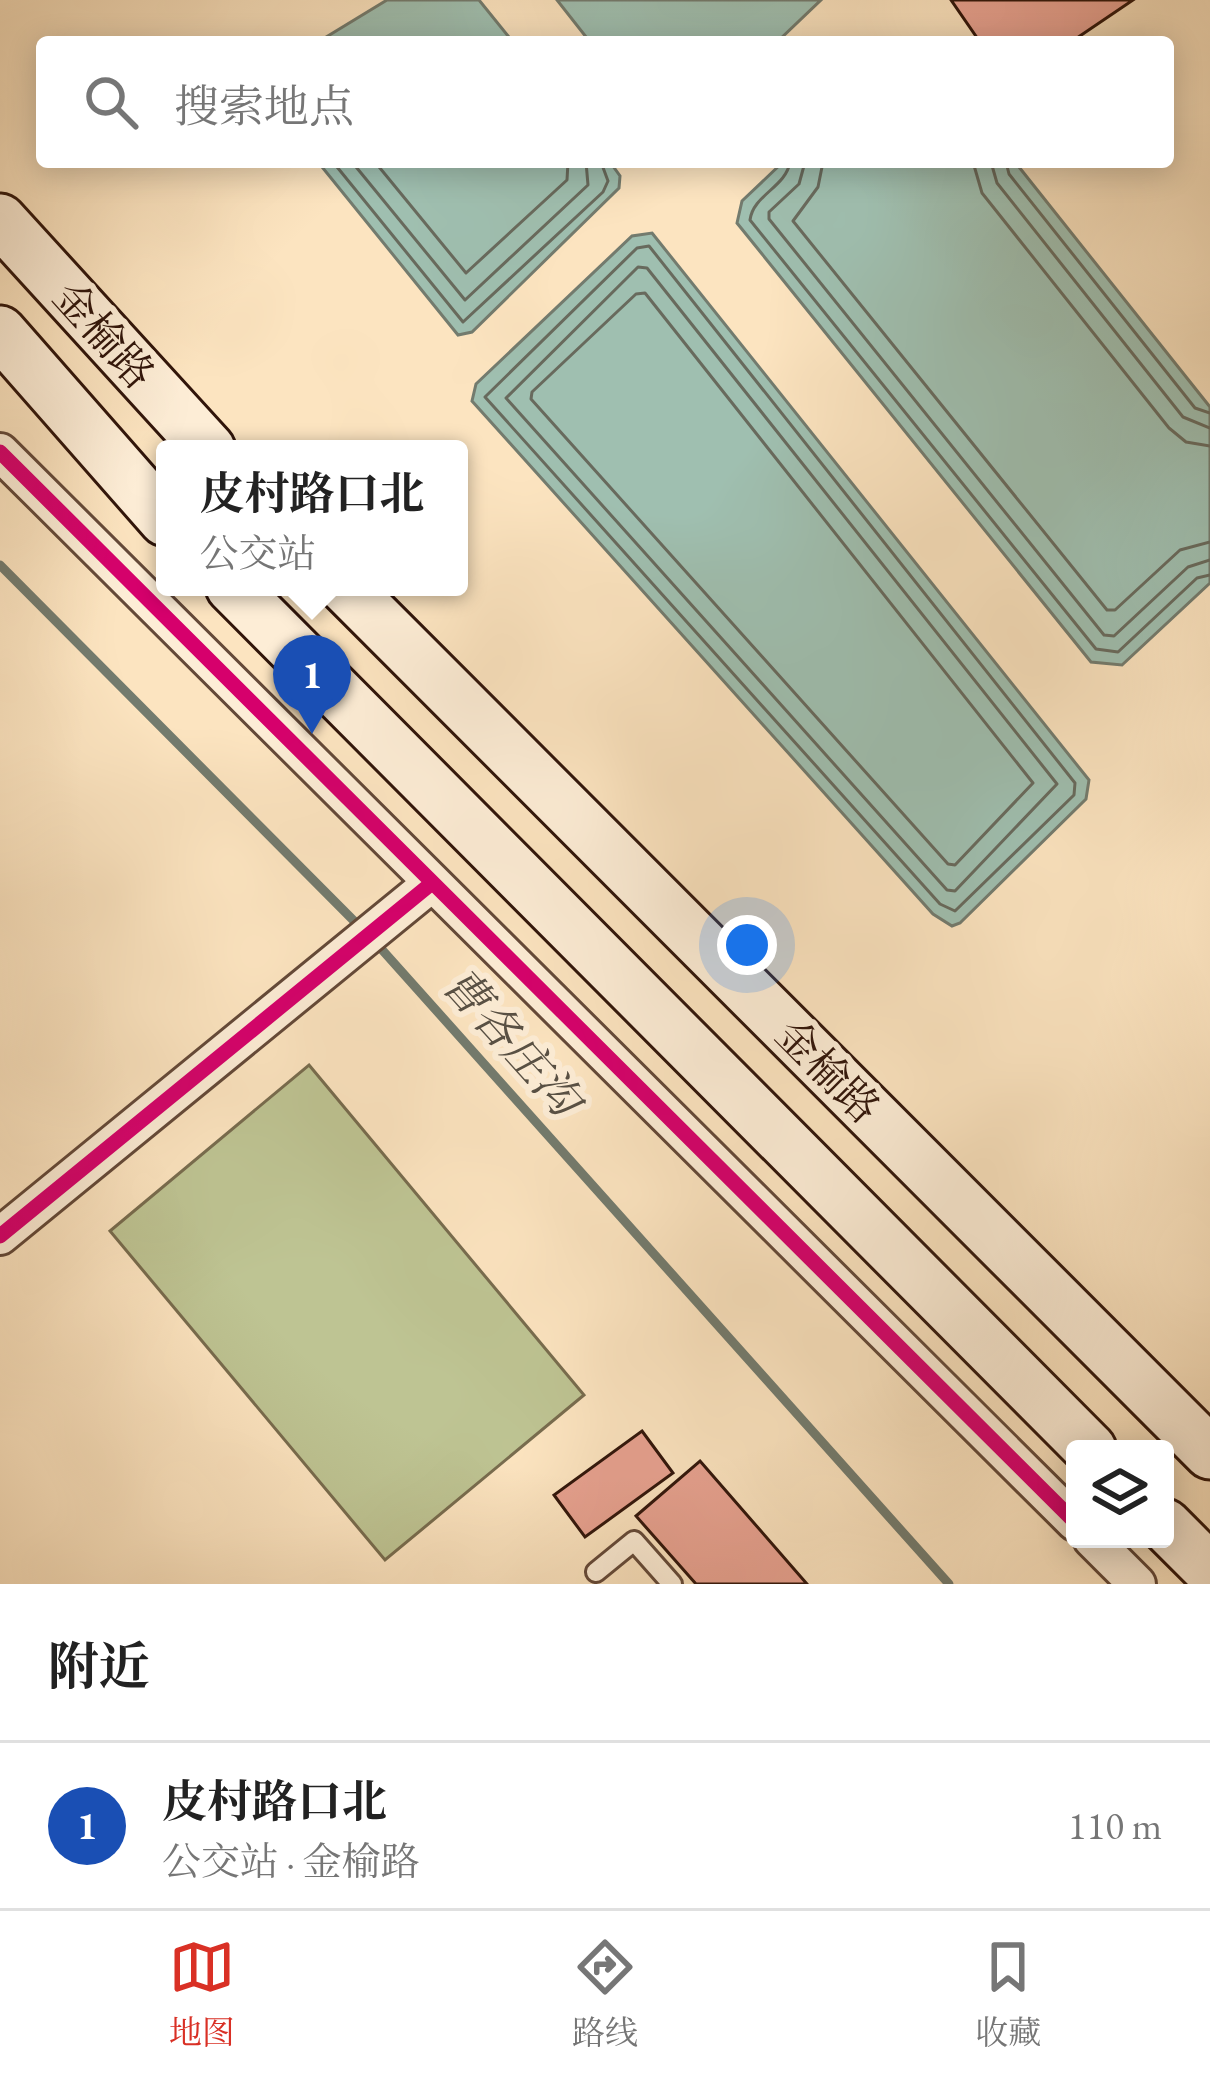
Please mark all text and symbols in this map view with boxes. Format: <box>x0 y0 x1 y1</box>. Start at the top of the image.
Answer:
search box <box>36 36 1174 168</box>
icon: search <box>78 69 144 135</box>
text: 搜索地点 <box>174 77 354 135</box>
street label: 金榆路 <box>41 270 167 400</box>
popup <box>156 440 468 596</box>
text: 皮村路口北 <box>199 464 425 522</box>
text: 公交站 <box>199 528 317 579</box>
pin: 1 <box>273 635 351 734</box>
your location <box>717 915 777 975</box>
water label: 曹各庄沟 <box>430 955 598 1132</box>
street label: 金榆路 <box>764 1007 892 1135</box>
map controls <box>1066 1440 1174 1548</box>
button: layers <box>1066 1440 1174 1548</box>
text: 附近 <box>48 1633 150 1699</box>
text: 皮村路口北 <box>162 1772 387 1830</box>
text: 1 <box>77 1800 97 1851</box>
text: 110 m <box>1068 1800 1162 1851</box>
text: 公交站 · 金榆路 <box>162 1836 419 1887</box>
tab: 地图 <box>169 1934 235 2054</box>
tab: 路线 <box>572 1934 638 2054</box>
tab: 收藏 <box>975 1934 1041 2054</box>

